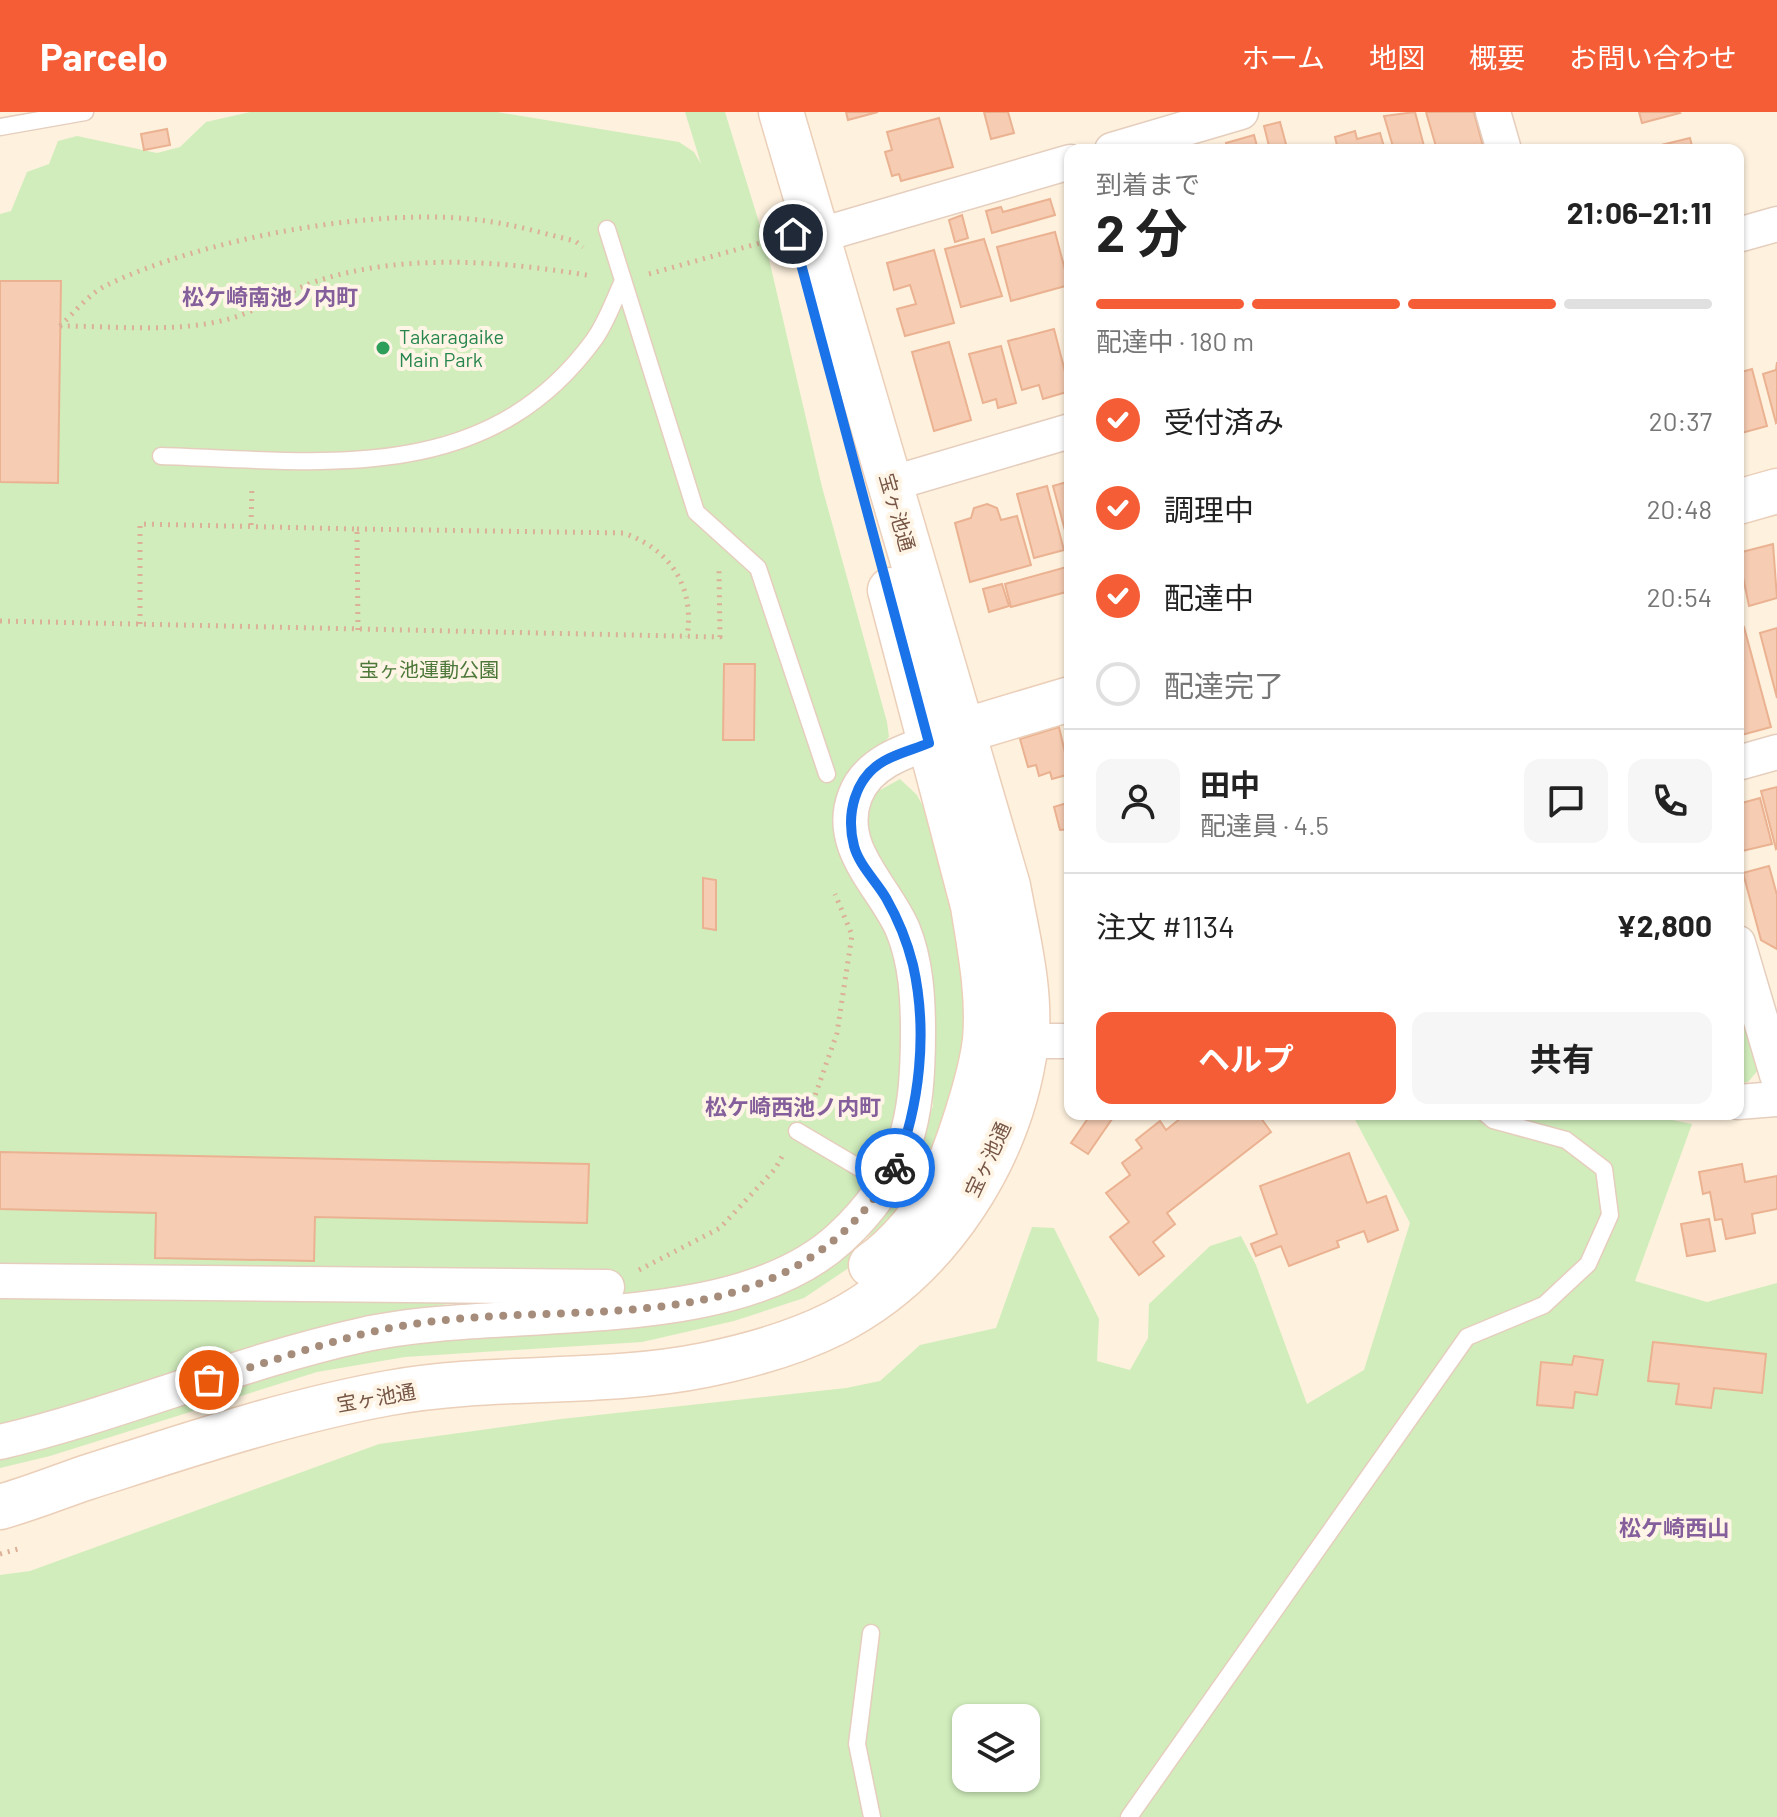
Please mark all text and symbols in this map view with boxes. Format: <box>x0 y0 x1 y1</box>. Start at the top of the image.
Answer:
text: Parcelo <box>40 33 168 79</box>
text: ホーム <box>1242 40 1325 74</box>
text: 地図 <box>1369 40 1425 74</box>
text: 概要 <box>1469 40 1525 74</box>
text: お問い合わせ <box>1569 40 1737 74</box>
text: 到着まで <box>1096 168 1200 199</box>
text: 21:06–21:11 <box>1567 194 1712 230</box>
pin <box>759 200 827 268</box>
text: 2 分 <box>1096 200 1188 262</box>
icon: home <box>771 212 815 256</box>
district label: 松ケ崎南池ノ内町 <box>182 283 358 309</box>
place label: Takaragaike Main Park <box>399 324 504 371</box>
text: 配達中 · 180 m <box>1096 325 1254 356</box>
marker: Takaragaike Main Park <box>374 339 392 357</box>
icon: check <box>1096 398 1140 442</box>
text: 受付済み <box>1164 403 1284 439</box>
text: 20:37 <box>1649 405 1712 436</box>
street label: 宝ヶ池通 <box>875 470 921 554</box>
icon: check <box>1096 486 1140 530</box>
text: 調理中 <box>1164 491 1254 527</box>
text: 20:48 <box>1647 493 1712 524</box>
icon: check <box>1096 574 1140 618</box>
text: 配達中 <box>1164 579 1254 615</box>
text: 20:54 <box>1647 581 1712 612</box>
park label: 宝ヶ池運動公園 <box>359 657 499 681</box>
text: 配達完了 <box>1164 667 1284 703</box>
button: person <box>1096 759 1180 843</box>
button: chat <box>1524 759 1608 843</box>
button: phone <box>1628 759 1712 843</box>
text: 田中 <box>1200 766 1260 802</box>
text: 配達員 · 4.5 <box>1200 809 1329 840</box>
text: ¥2,800 <box>1616 907 1712 943</box>
text: 注文 #1134 <box>1096 908 1235 944</box>
button: ヘルプ <box>1096 1012 1396 1104</box>
button: 共有 <box>1412 1012 1712 1104</box>
district label: 松ケ崎西池ノ内町 <box>705 1093 881 1119</box>
street label: 宝ヶ池通 <box>959 1118 1015 1200</box>
courier <box>855 1128 935 1208</box>
icon: bike <box>873 1146 917 1190</box>
pin <box>175 1346 243 1414</box>
icon: bag <box>187 1358 231 1402</box>
street label: 宝ヶ池通 <box>335 1378 417 1416</box>
district label: 松ケ崎西山 <box>1619 1514 1729 1540</box>
map controls <box>952 1704 1040 1792</box>
button: layers <box>952 1704 1040 1792</box>

